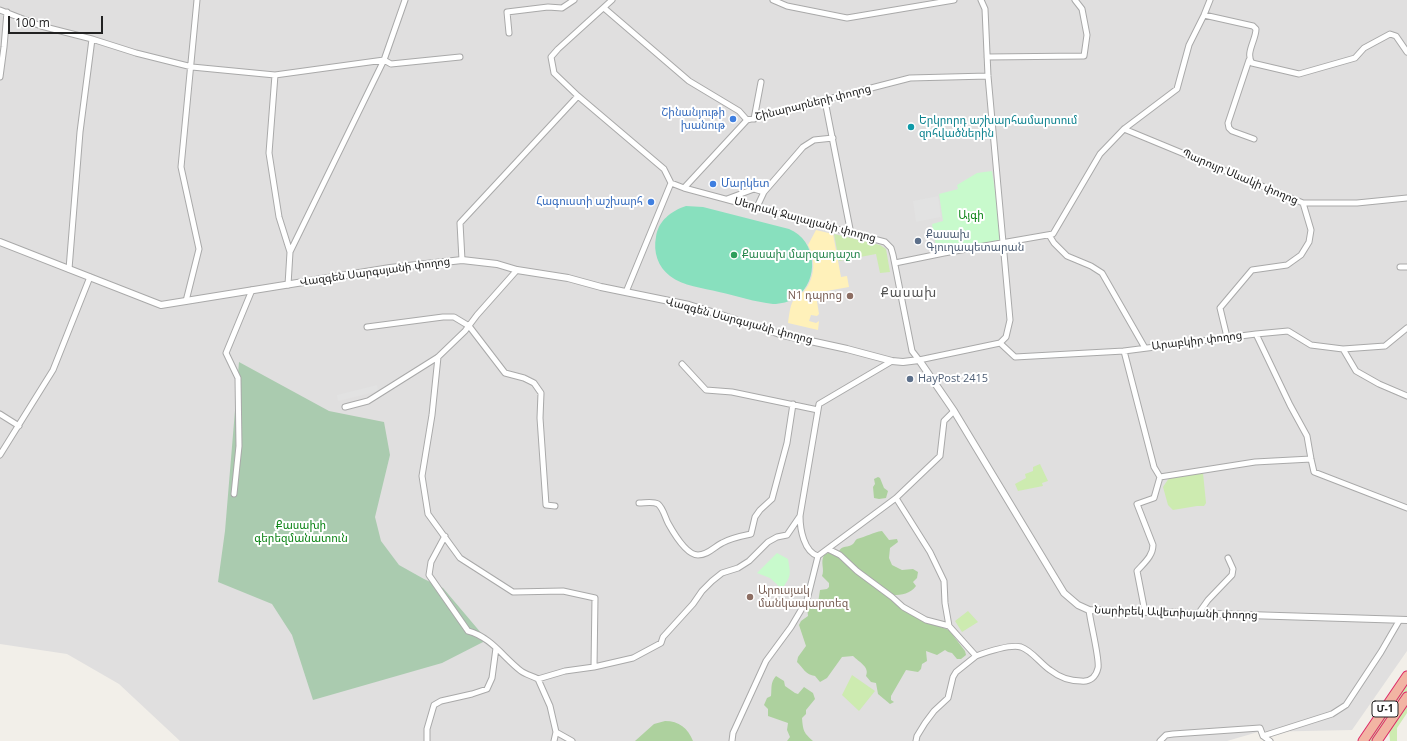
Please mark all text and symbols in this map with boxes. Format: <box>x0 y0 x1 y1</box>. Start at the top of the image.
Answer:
scale bar <box>10 8 105 34</box>
text: 100 m <box>15 14 50 31</box>
street label: Շինարարների փողոց <box>754 82 872 124</box>
place label: Շինանյութի խանութ <box>661 106 725 132</box>
marker: Շինանյութի խանութ <box>728 114 738 124</box>
place label: Երկրորդ աշխարհամարտում զոհվածներին <box>919 114 1077 140</box>
marker: Երկրորդ աշխարհամարտում զոհվածներին <box>906 122 916 132</box>
street label: Պարույր Սևակի փողոց <box>1180 147 1300 207</box>
place label: Մարկետ <box>721 177 770 191</box>
marker: Մարկետ <box>708 179 718 189</box>
place label: Հագուստի աշխարհ <box>536 195 643 209</box>
street label: Սեդրակ Ջալալյանի փողոց <box>733 195 877 245</box>
marker: Հագուստի աշխարհ <box>646 197 656 207</box>
park label: Այգի <box>958 209 984 223</box>
place label: Քասախ Գյուղապետարան <box>926 228 1024 254</box>
marker: Քասախ Գյուղապետարան <box>913 236 923 246</box>
place label: Քասախ մարզադաշտ <box>742 248 861 262</box>
marker: Քասախ մարզադաշտ <box>729 250 739 260</box>
street label: Վազգեն Սարգսյանի փողոց <box>299 255 451 289</box>
district label: Քասախ <box>881 285 937 301</box>
place label: N1 դպրոց <box>788 289 842 303</box>
marker: N1 դպրոց <box>845 291 855 301</box>
street label: Վազգեն Սարգսյանի փողոց <box>664 295 814 347</box>
street label: Արաբկիր փողոց <box>1151 329 1243 353</box>
place label: HayPost 2415 <box>918 372 988 386</box>
marker: HayPost 2415 <box>905 374 915 384</box>
park label: Քասախի գերեզմանատուն <box>254 519 348 545</box>
place label: Արուսյակ մանկապարտեզ <box>758 584 848 610</box>
marker: Արուսյակ մանկապարտեզ <box>745 592 755 602</box>
street label: Նարիբեկ Ավետիսյանի փողոց <box>1094 604 1258 622</box>
road number: Մ-1 <box>1372 701 1398 717</box>

